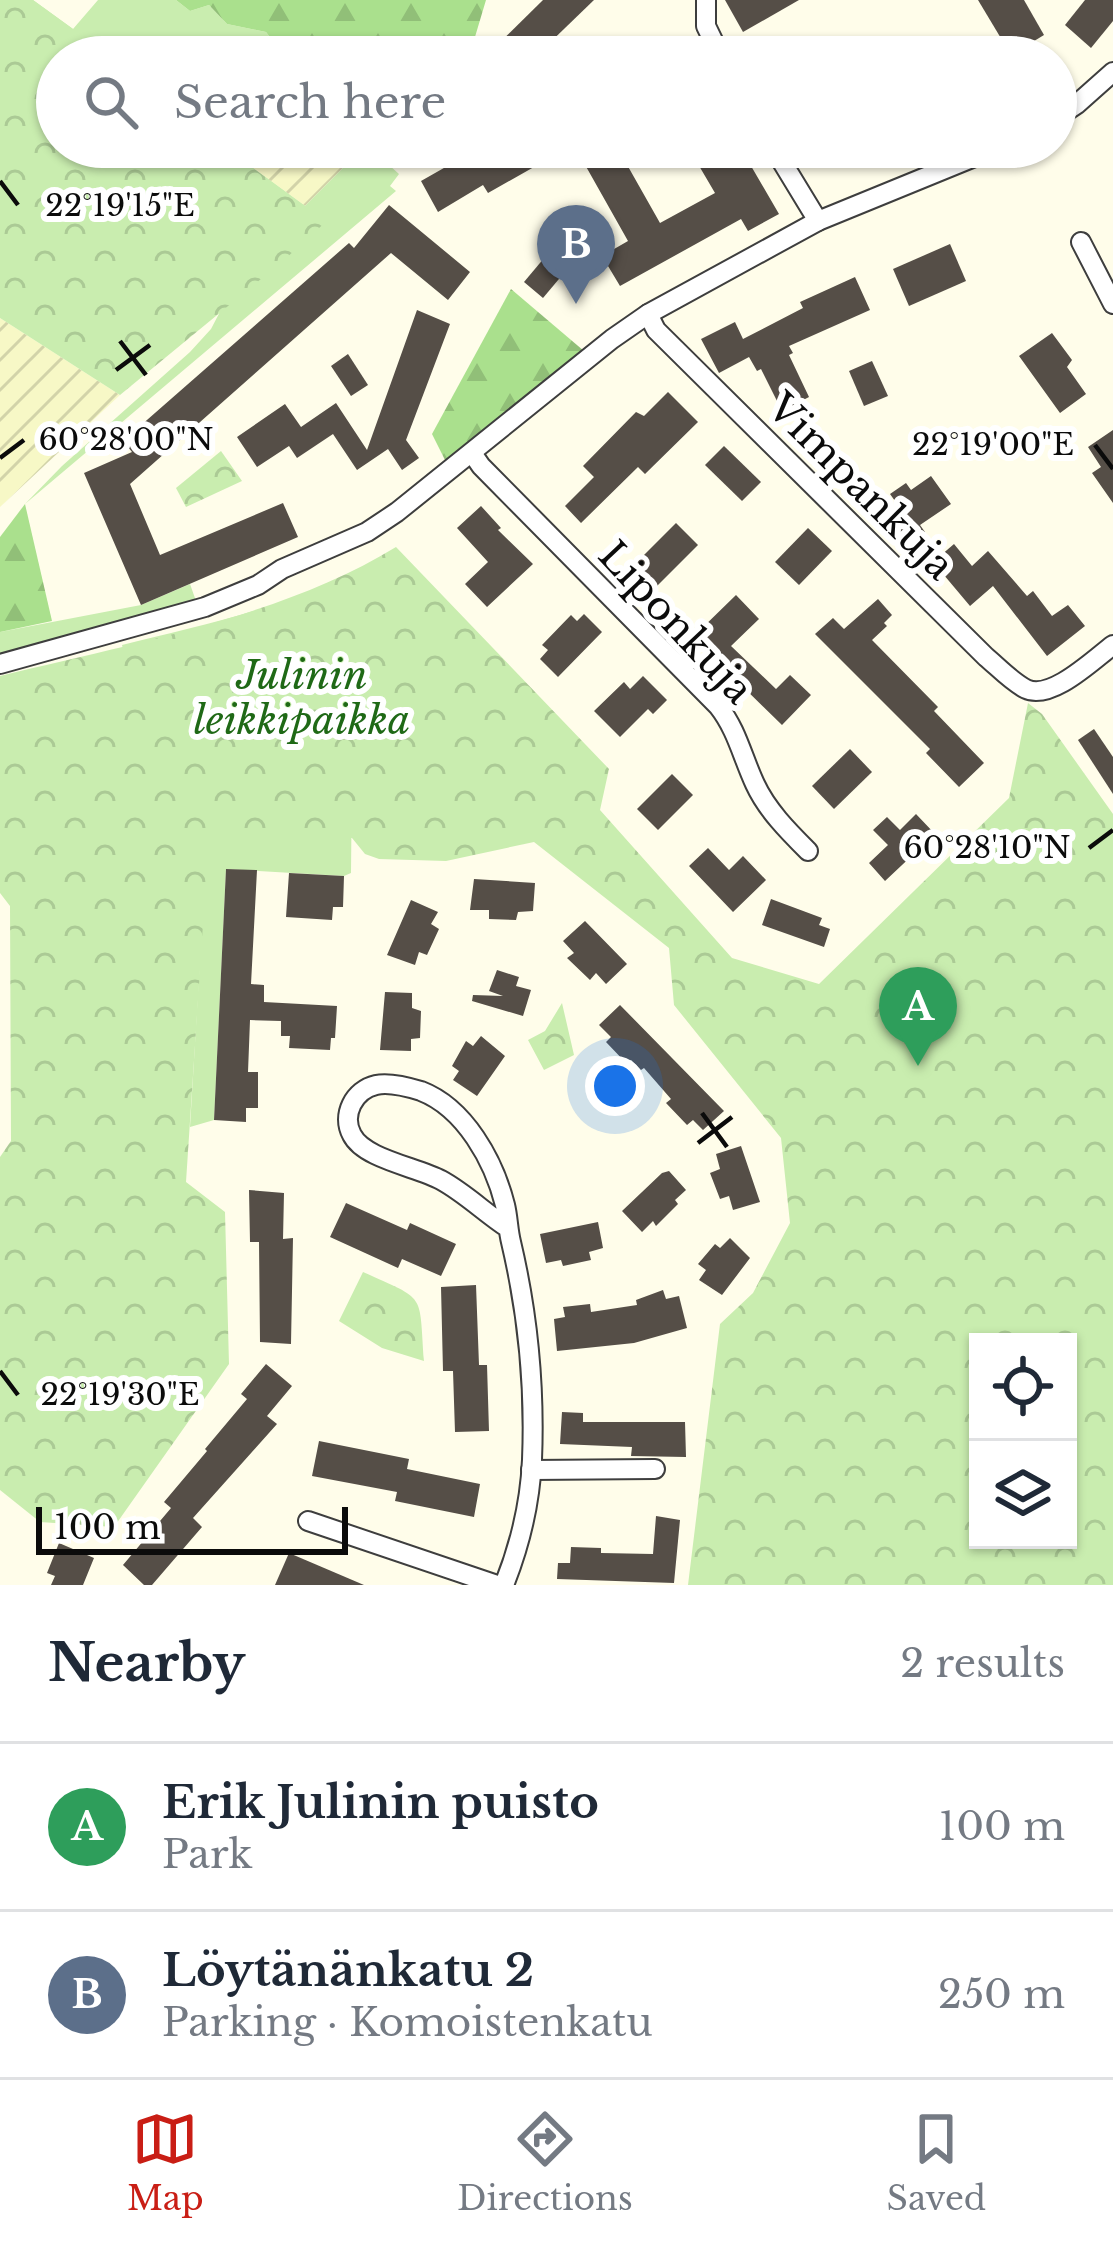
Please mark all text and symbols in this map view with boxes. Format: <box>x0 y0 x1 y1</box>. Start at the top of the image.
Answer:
search box <box>36 36 1077 168</box>
icon: search <box>78 69 144 135</box>
text: Search here <box>174 74 446 130</box>
text: 22°19'15"E <box>45 187 195 224</box>
pin: B <box>537 205 615 304</box>
street label: Vimpankuja <box>756 382 964 590</box>
text: 60°28'00"N <box>38 421 214 458</box>
text: 22°19'00"E <box>912 426 1074 463</box>
street label: Liponkuja <box>588 531 763 714</box>
park label: Julinin leikkipaikka <box>194 651 410 745</box>
text: 60°28'10"N <box>903 829 1071 866</box>
pin: A <box>879 967 957 1066</box>
your location <box>585 1056 645 1116</box>
map controls <box>969 1333 1077 1549</box>
button: locate <box>969 1333 1077 1441</box>
text: 22°19'30"E <box>40 1376 200 1413</box>
button: layers <box>969 1441 1077 1549</box>
scale bar <box>36 1501 348 1554</box>
text: 100 m <box>54 1507 161 1548</box>
text: Nearby <box>48 1632 245 1695</box>
text: 2 results <box>900 1639 1065 1688</box>
text: Erik Julinin puisto <box>162 1774 599 1830</box>
text: A <box>71 1802 103 1851</box>
text: 100 m <box>939 1802 1065 1851</box>
text: Park <box>162 1830 253 1879</box>
text: Löytänänkatu 2 <box>162 1942 534 1998</box>
text: B <box>71 1970 103 2019</box>
text: 250 m <box>938 1970 1065 2019</box>
text: Parking · Komoistenkatu <box>162 1998 653 2047</box>
tab: Map <box>127 2106 204 2219</box>
tab: Directions <box>457 2106 633 2219</box>
tab: Saved <box>887 2106 986 2219</box>

